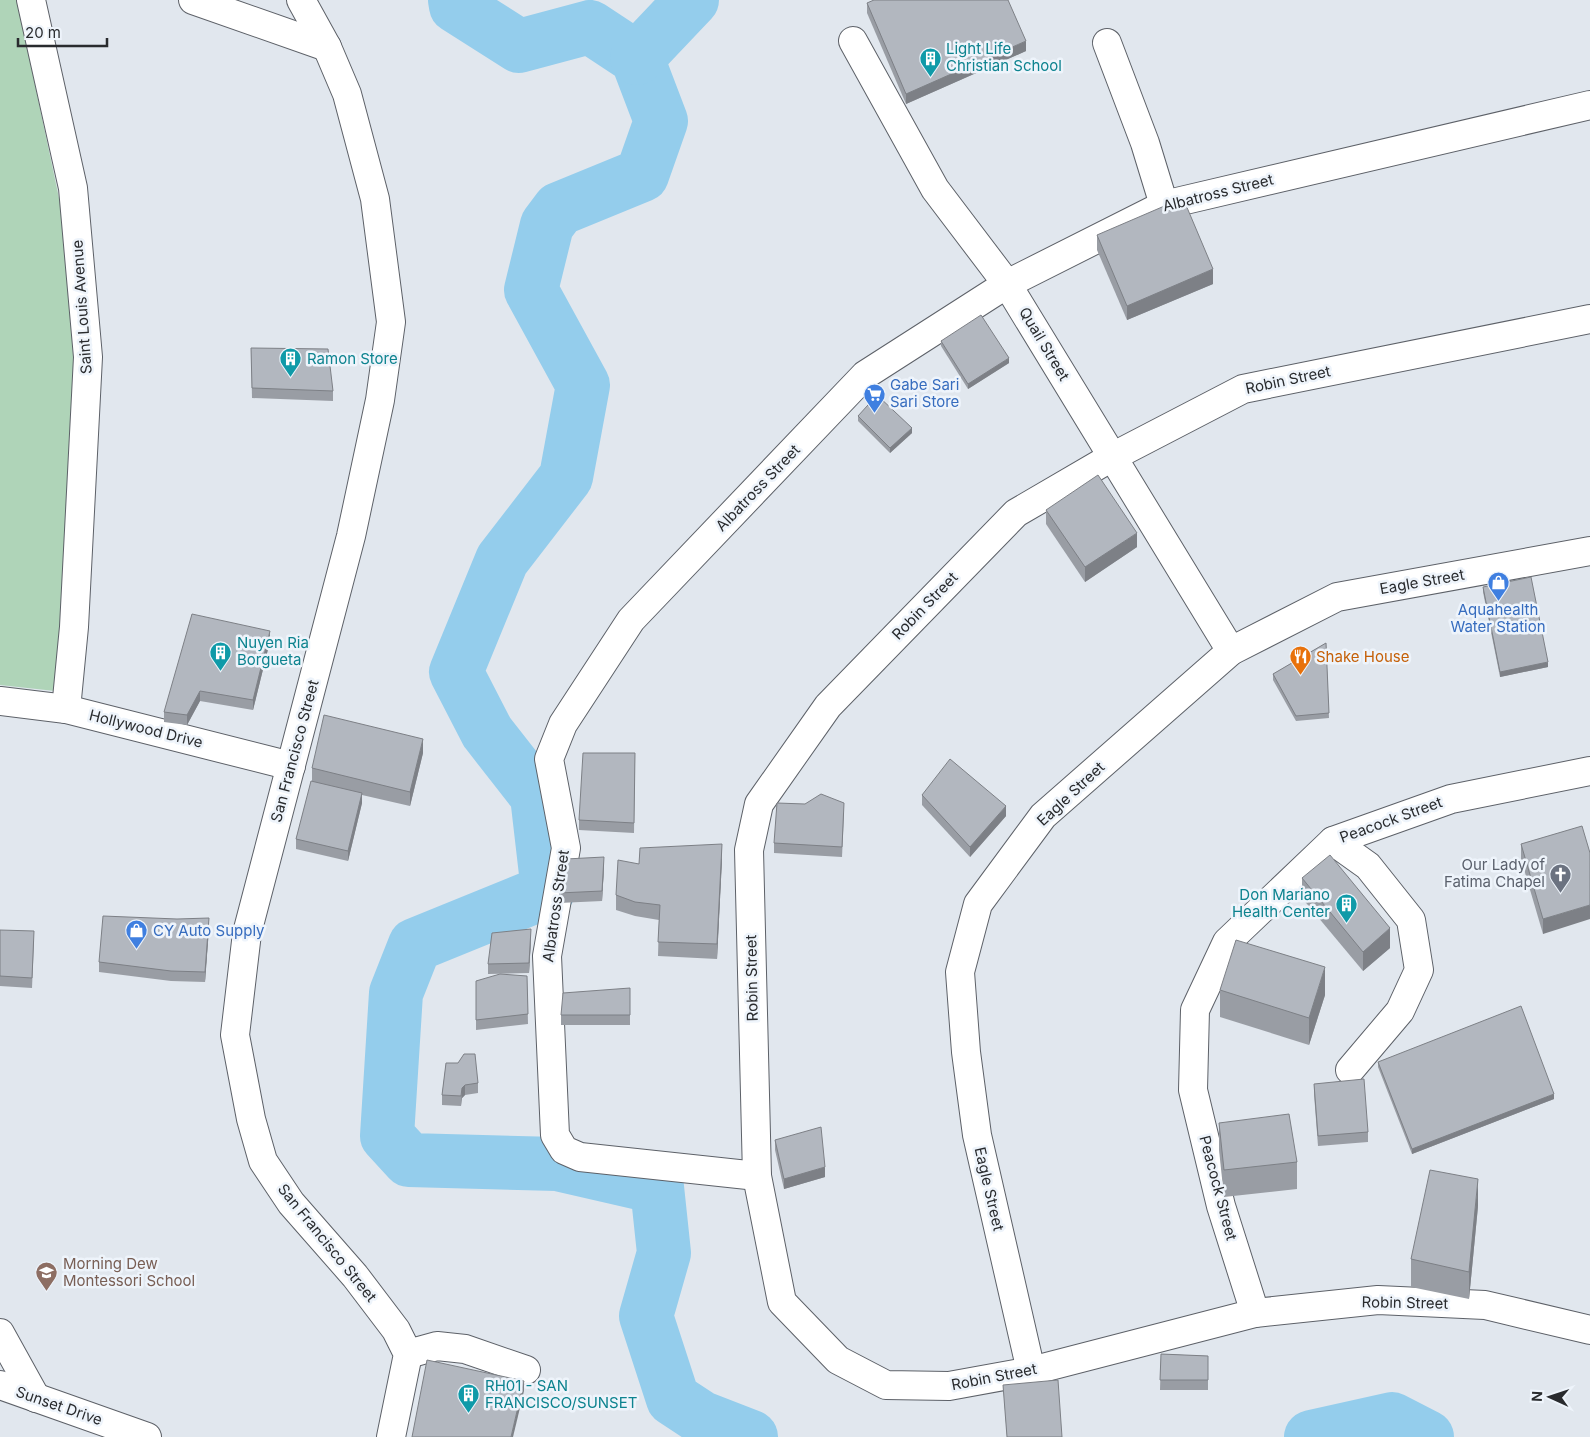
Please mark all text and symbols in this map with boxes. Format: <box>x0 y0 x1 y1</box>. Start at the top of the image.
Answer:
scale bar <box>18 15 106 47</box>
text: 20 m <box>25 23 61 42</box>
place label: Light Life Christian School <box>946 39 1062 75</box>
building icon: Light Life Christian School <box>918 46 942 77</box>
street label: Albatross Street <box>1161 170 1275 215</box>
street label: Saint Louis Avenue <box>67 239 96 375</box>
street label: Quail Street <box>1015 303 1074 384</box>
building icon: Ramon Store <box>279 347 303 378</box>
place label: Ramon Store <box>307 349 398 368</box>
street label: Robin Street <box>1244 361 1332 398</box>
place label: Gabe Sari Sari Store <box>890 375 959 411</box>
supermarket icon: Gabe Sari Sari Store <box>862 382 886 413</box>
street label: Albatross Street <box>711 440 804 535</box>
street label: Eagle Street <box>1378 565 1466 598</box>
street label: Robin Street <box>888 568 962 643</box>
shop icon: Aquahealth Water Station <box>1486 570 1510 601</box>
place label: Aquahealth Water Station <box>1450 600 1546 636</box>
place label: Nuyen Ria Borgueta <box>237 633 309 669</box>
building icon: Nuyen Ria Borgueta <box>209 640 233 671</box>
restaurant icon: Shake House <box>1288 645 1312 676</box>
place label: Shake House <box>1316 647 1409 666</box>
street label: San Francisco Street <box>266 677 323 824</box>
street label: Hollywood Drive <box>87 705 205 752</box>
street label: Eagle Street <box>1033 757 1108 830</box>
street label: Peacock Street <box>1337 792 1445 847</box>
street label: Albatross Street <box>538 848 573 963</box>
place label: Our Lady of Fatima Chapel <box>1444 855 1545 891</box>
church icon: Our Lady of Fatima Chapel <box>1549 862 1573 893</box>
place label: Don Mariano Health Center <box>1232 885 1330 921</box>
building icon: Don Mariano Health Center <box>1334 892 1358 923</box>
shop icon: CY Auto Supply <box>125 919 149 950</box>
place label: CY Auto Supply <box>153 921 265 940</box>
street label: Robin Street <box>741 934 762 1021</box>
street label: Peacock Street <box>1195 1133 1242 1242</box>
street label: Eagle Street <box>971 1145 1008 1233</box>
street label: San Francisco Street <box>274 1180 381 1306</box>
place label: Morning Dew Montessori School <box>63 1254 195 1290</box>
school or university icon: Morning Dew Montessori School <box>35 1261 59 1292</box>
street label: Robin Street <box>1362 1292 1449 1313</box>
street label: Robin Street <box>950 1359 1038 1394</box>
north arrow <box>1525 1372 1575 1422</box>
place label: RH01 - SAN FRANCISCO/SUNSET <box>485 1376 637 1412</box>
street label: Sunset Drive <box>13 1382 105 1429</box>
building icon: RH01 - SAN FRANCISCO/SUNSET <box>457 1383 481 1414</box>
text: N <box>1528 1391 1545 1402</box>

